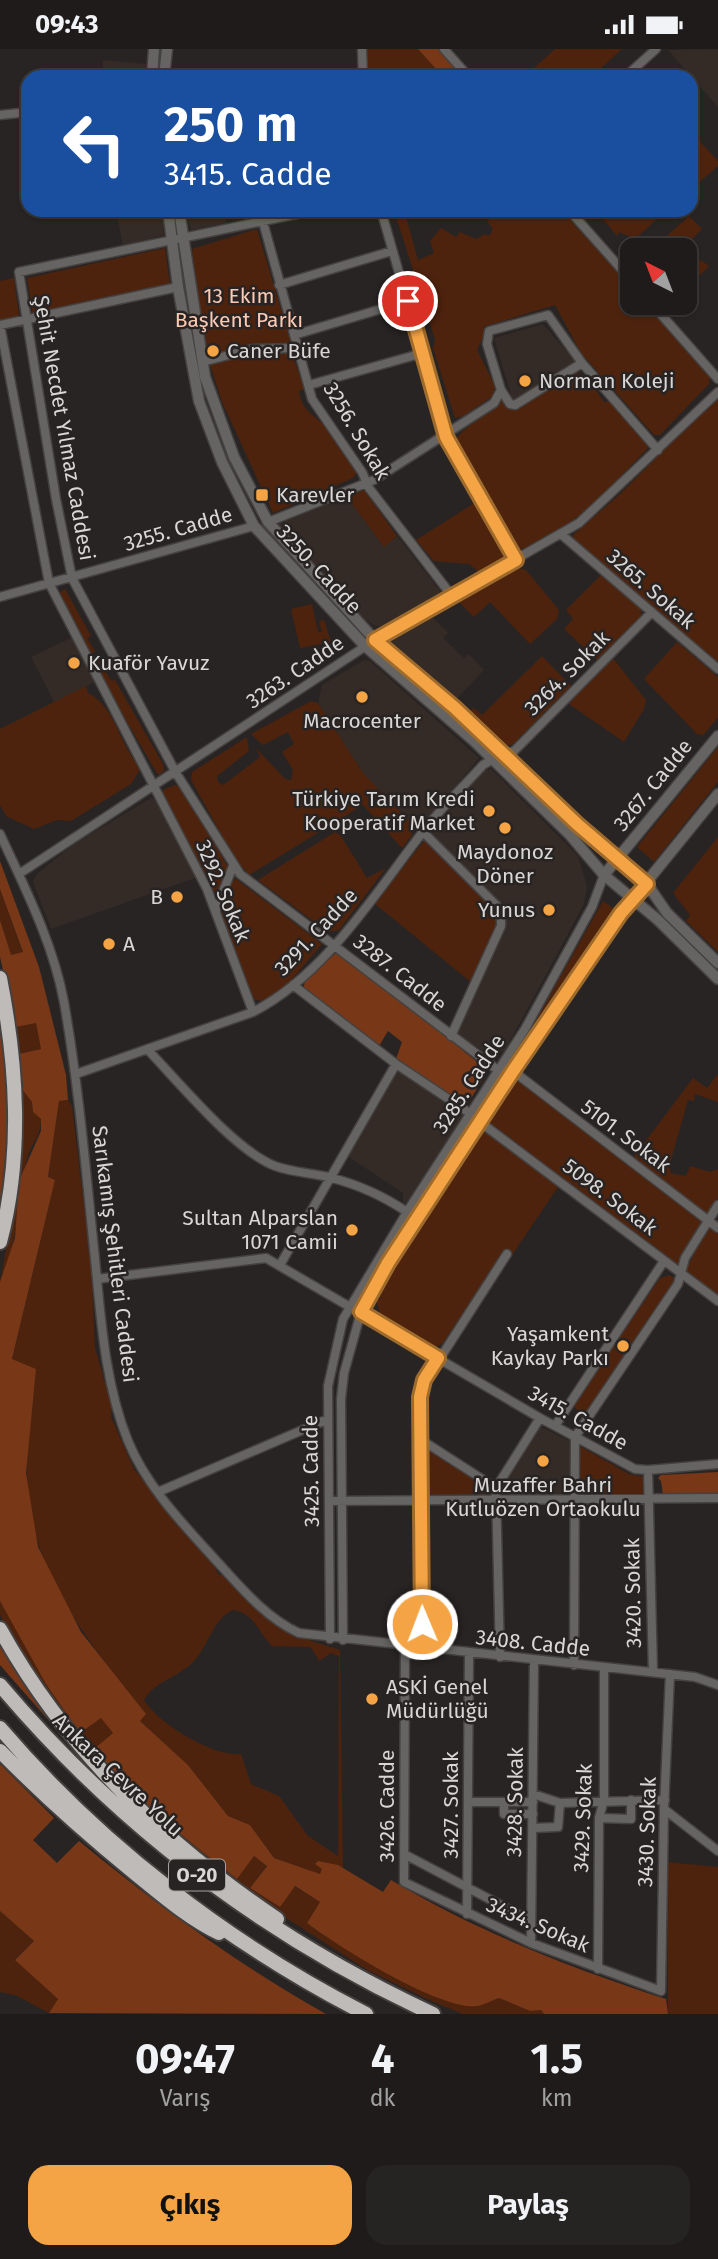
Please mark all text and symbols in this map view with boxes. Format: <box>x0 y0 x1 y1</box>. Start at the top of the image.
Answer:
text: 09:43 <box>35 9 98 40</box>
text: 250 m <box>164 95 297 154</box>
icon: left <box>49 98 140 189</box>
text: 3415. Cadde <box>164 155 332 193</box>
north arrow <box>620 238 696 315</box>
map controls <box>620 238 697 315</box>
pin <box>378 271 438 331</box>
icon: arrive <box>389 282 427 320</box>
park label: 13 Ekim Başkent Parkı <box>175 283 303 333</box>
street label: Şehit Necdet Yılmaz Caddesi <box>28 293 100 563</box>
place label: Caner Büfe <box>227 338 331 364</box>
marker: Caner Büfe <box>205 343 221 359</box>
place label: Norman Koleji <box>539 368 675 394</box>
marker: Norman Koleji <box>517 373 533 389</box>
street label: 3256. Sokak <box>318 377 396 485</box>
place label: Karevler <box>276 482 354 508</box>
marker: Karevler <box>254 487 270 503</box>
street label: 3255. Cadde <box>121 501 235 557</box>
street label: 3250. Cadde <box>271 519 367 619</box>
street label: 3265. Sokak <box>601 543 701 635</box>
street label: 3264. Sokak <box>519 625 615 721</box>
street label: 3263. Cadde <box>241 630 349 714</box>
place label: Kuaför Yavuz <box>88 650 209 676</box>
marker: Kuaför Yavuz <box>66 655 82 671</box>
marker: Macrocenter <box>354 689 370 705</box>
place label: Macrocenter <box>303 708 421 734</box>
street label: 3267. Cadde <box>608 734 698 836</box>
place label: Türkiye Tarım Kredi Kooperatif Market <box>292 786 475 836</box>
marker: Türkiye Tarım Kredi Kooperatif Market <box>481 803 497 819</box>
marker: Maydonoz Döner <box>497 820 513 836</box>
street label: 3292. Sokak <box>190 836 256 946</box>
place label: Maydonoz Döner <box>457 839 553 889</box>
street label: 3291. Cadde <box>269 883 363 981</box>
place label: B <box>150 884 163 910</box>
marker: B <box>169 889 185 905</box>
place label: Yunus <box>478 897 535 923</box>
marker: Yunus <box>541 902 557 918</box>
street label: 3287. Cadde <box>348 928 452 1018</box>
place label: A <box>123 931 135 957</box>
marker: A <box>101 936 117 952</box>
street label: 3285. Cadde <box>427 1030 511 1138</box>
street label: 5101. Sokak <box>576 1094 676 1178</box>
street label: Sarıkamış Şehitleri Caddesi <box>86 1124 144 1384</box>
street label: 5098. Sokak <box>558 1153 663 1241</box>
place label: Sultan Alparslan 1071 Camii <box>182 1205 338 1255</box>
marker: Sultan Alparslan 1071 Camii <box>344 1222 360 1238</box>
place label: Yaşamkent Kaykay Parkı <box>491 1321 609 1371</box>
marker: Yaşamkent Kaykay Parkı <box>615 1338 631 1354</box>
street label: 3415. Cadde <box>524 1380 632 1456</box>
street label: 3425. Cadde <box>297 1415 325 1527</box>
marker: Muzaffer Bahri Kutluözen Ortaokulu <box>535 1453 551 1469</box>
place label: Muzaffer Bahri Kutluözen Ortaokulu <box>445 1472 641 1522</box>
street label: 3420. Sokak <box>619 1537 647 1648</box>
position arrow <box>385 1587 459 1661</box>
street label: 3408. Cadde <box>474 1624 592 1662</box>
place label: ASKİ Genel Müdürlüğü <box>386 1674 489 1724</box>
marker: ASKİ Genel Müdürlüğü <box>364 1691 380 1707</box>
street label: Ankara Çevre Yolu <box>47 1708 189 1842</box>
street label: 3428. Sokak <box>501 1747 529 1857</box>
street label: 3426. Cadde <box>374 1750 400 1862</box>
street label: 3427. Sokak <box>438 1751 464 1859</box>
street label: 3429. Sokak <box>568 1763 598 1873</box>
street label: 3430. Sokak <box>632 1776 662 1888</box>
road number: O-20 <box>169 1859 225 1891</box>
street label: 3434. Sokak <box>482 1892 594 1958</box>
text: 09:47 <box>135 2034 235 2084</box>
text: 4 <box>371 2034 394 2084</box>
text: 1.5 <box>530 2034 583 2084</box>
text: Varış <box>160 2084 210 2112</box>
text: dk <box>370 2084 395 2112</box>
text: km <box>541 2084 572 2112</box>
button: Çıkış <box>28 2165 352 2245</box>
button: Paylaş <box>366 2165 690 2245</box>

